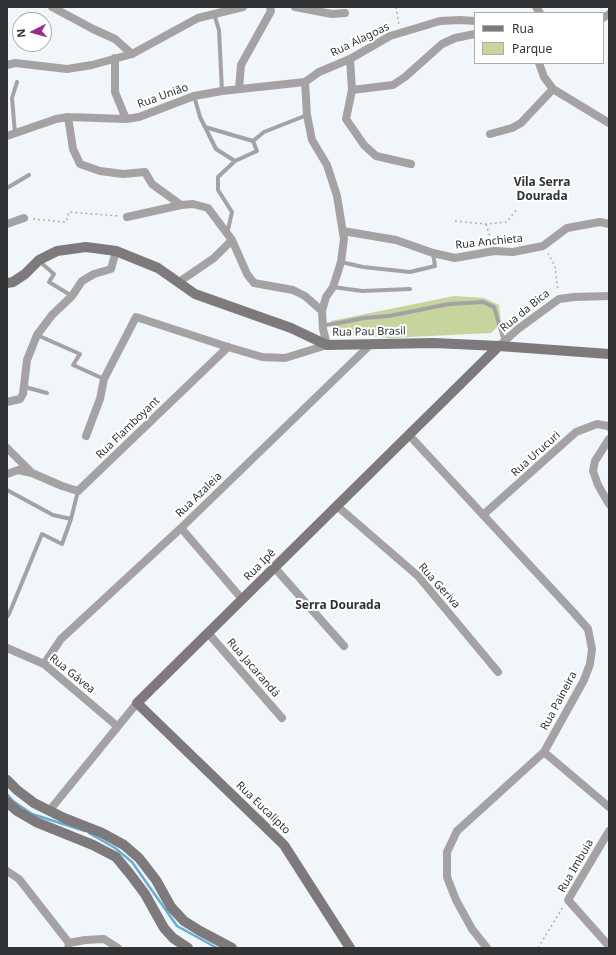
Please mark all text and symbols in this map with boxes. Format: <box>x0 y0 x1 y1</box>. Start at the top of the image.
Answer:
north arrow <box>12 12 52 52</box>
legend <box>474 12 604 64</box>
street label: Rua Alagoas <box>329 20 391 60</box>
text: Rua <box>512 20 534 37</box>
text: N <box>13 28 28 38</box>
text: Parque <box>512 40 552 57</box>
street label: Rua União <box>136 81 190 111</box>
district label: Vila Serra Dourada <box>514 176 570 204</box>
street label: Rua Anchieta <box>455 232 523 252</box>
street label: Rua da Bica <box>498 287 552 335</box>
street label: Rua Pau Brasil <box>332 325 406 339</box>
street label: Rua Flamboyant <box>93 394 163 462</box>
street label: Rua Urucuri <box>509 429 563 479</box>
street label: Rua Azaleia <box>173 470 225 520</box>
street label: Rua Ipê <box>241 546 279 584</box>
street label: Rua Geriva <box>415 561 463 611</box>
district label: Serra Dourada <box>295 599 381 613</box>
street label: Rua Jacarandá <box>224 636 282 700</box>
street label: Rua Gávea <box>47 652 97 696</box>
street label: Rua Paineira <box>538 669 580 733</box>
street label: Rua Eucalipto <box>233 779 293 837</box>
street label: Rua Imbuia <box>555 837 597 895</box>

